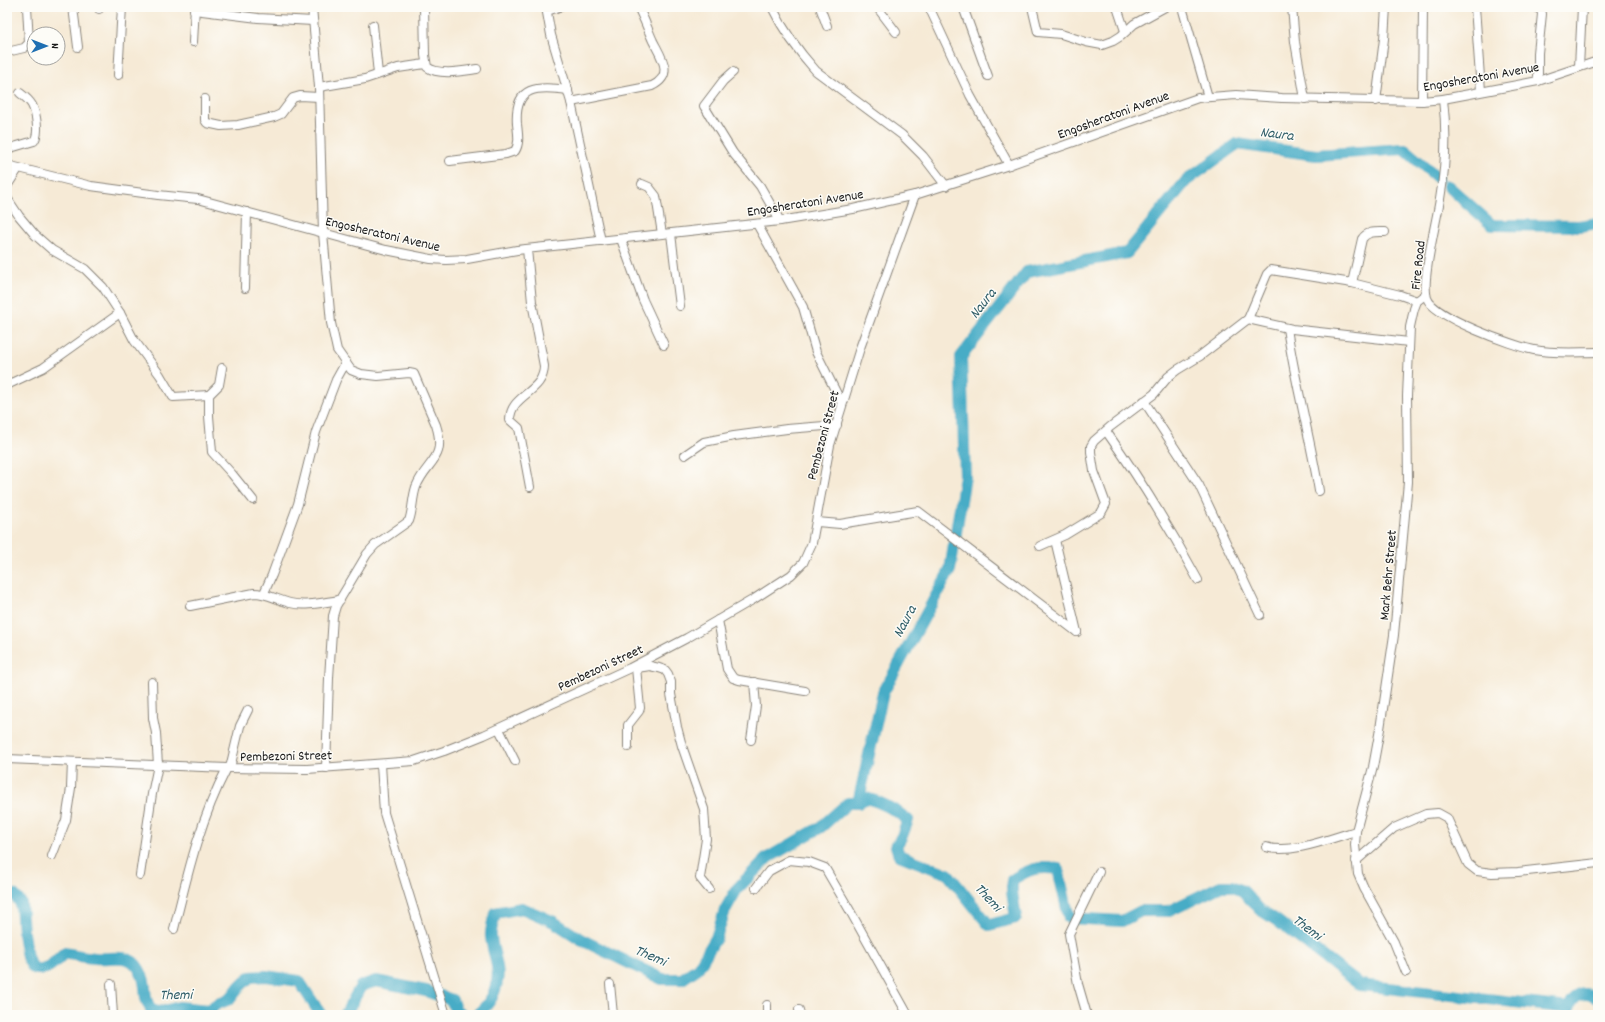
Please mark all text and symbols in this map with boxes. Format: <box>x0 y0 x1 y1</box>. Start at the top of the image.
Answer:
north arrow <box>26 26 66 66</box>
text: N <box>46 43 62 49</box>
street label: Engosheratoni Avenue <box>1422 58 1541 98</box>
street label: Engosheratoni Avenue <box>1055 86 1172 145</box>
water label: Naura <box>1259 122 1296 148</box>
street label: Engosheratoni Avenue <box>746 185 865 223</box>
street label: Engosheratoni Avenue <box>323 212 442 258</box>
street label: Fire Road <box>1406 240 1432 291</box>
water label: Naura <box>965 283 1003 324</box>
street label: Pembezoni Street <box>802 388 846 483</box>
street label: Mark Behr Street <box>1375 529 1403 621</box>
water label: Naura <box>888 601 924 642</box>
street label: Pembezoni Street <box>555 640 647 697</box>
street label: Pembezoni Street <box>240 746 332 768</box>
water label: Themi <box>968 879 1008 919</box>
water label: Themi <box>1287 910 1328 949</box>
water label: Themi <box>631 940 672 974</box>
water label: Themi <box>160 985 195 1007</box>

